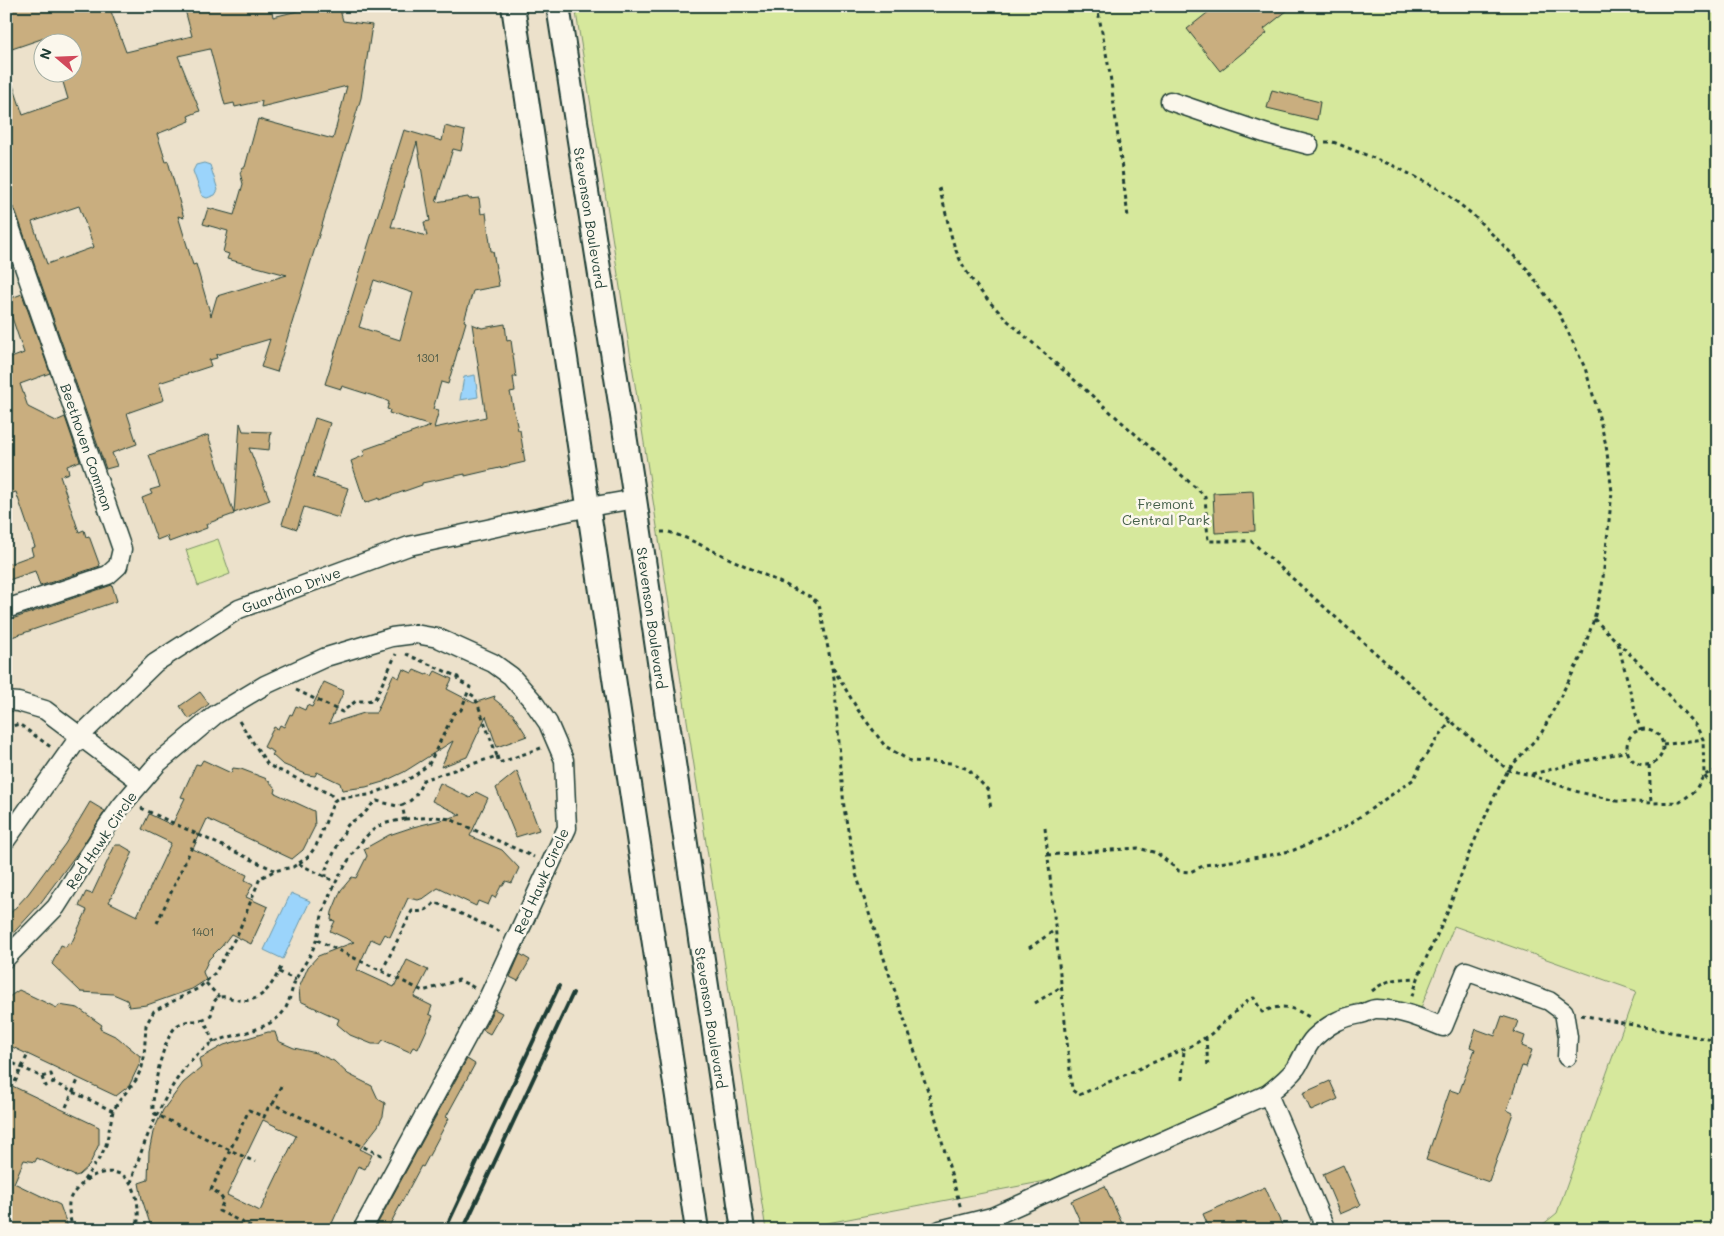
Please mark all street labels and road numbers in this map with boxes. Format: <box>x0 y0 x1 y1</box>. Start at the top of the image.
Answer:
street label: Stevenson Boulevard <box>569 146 611 290</box>
street label: Beethoven Common <box>56 381 118 513</box>
street label: Stevenson Boulevard <box>633 546 671 690</box>
street label: Guardino Drive <box>239 562 343 618</box>
street label: Red Hawk Circle <box>61 787 141 893</box>
street label: Red Hawk Circle <box>509 825 573 937</box>
street label: Stevenson Boulevard <box>690 946 732 1090</box>

